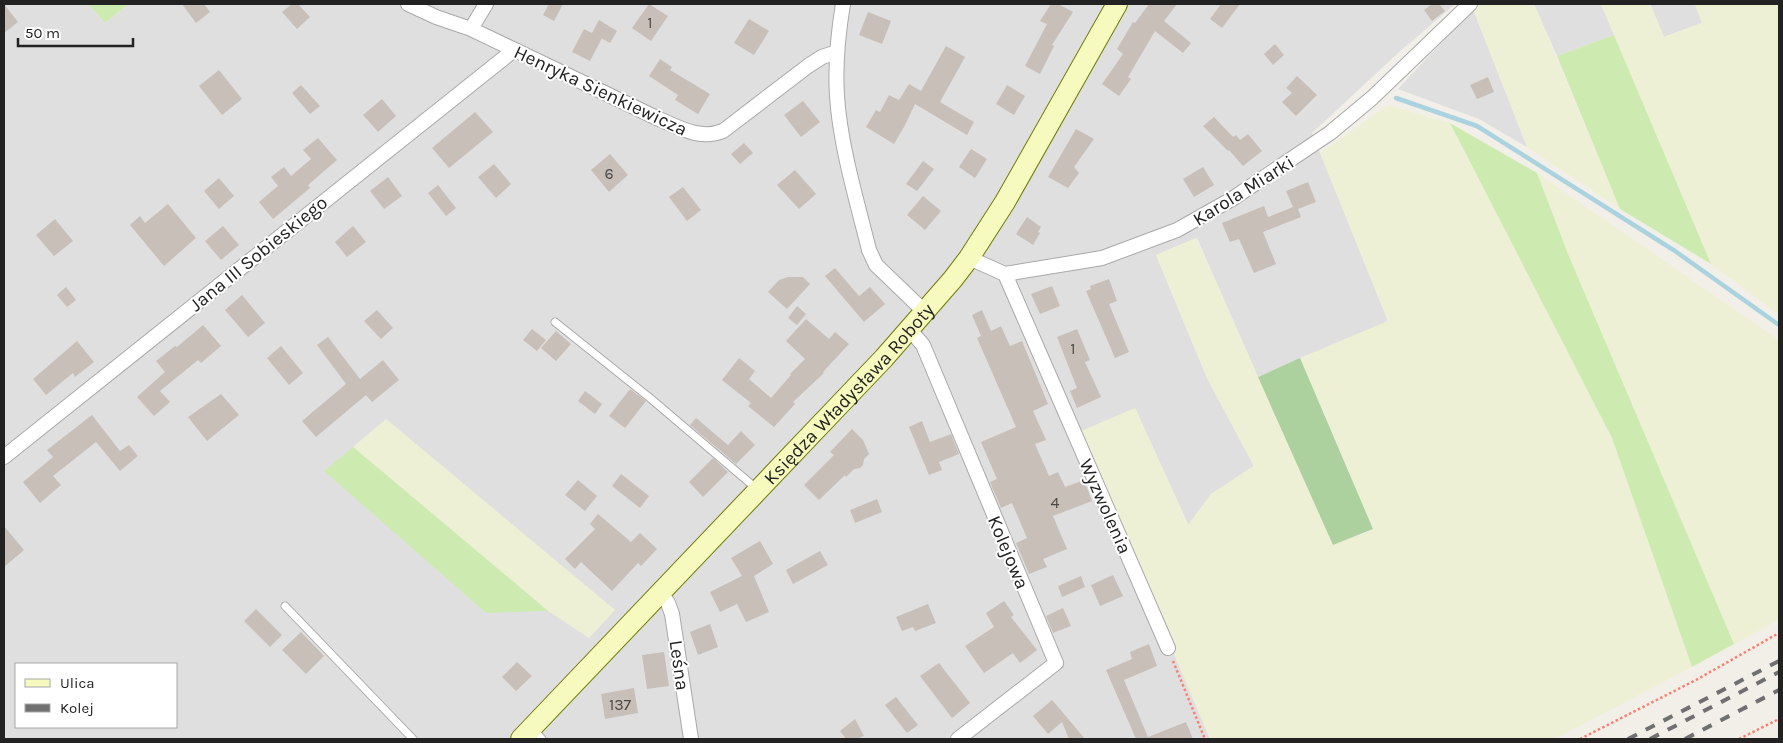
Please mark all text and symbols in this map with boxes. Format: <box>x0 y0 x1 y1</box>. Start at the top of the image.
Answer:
house number: 1 <box>647 13 653 32</box>
scale bar <box>18 15 132 47</box>
text: 50 m <box>25 24 60 42</box>
street label: Henryka Sienkiewicza <box>510 41 691 141</box>
street label: Karola Miarki <box>1189 151 1298 231</box>
house number: 6 <box>604 164 614 183</box>
street label: Jana III Sobieskiego <box>185 191 332 316</box>
street label: Księdza Władysława Roboty <box>760 299 939 489</box>
house number: 1 <box>1070 339 1076 358</box>
street label: Wyzwolenia <box>1074 455 1136 557</box>
house number: 4 <box>1051 493 1060 512</box>
street label: Kolejowa <box>983 512 1033 592</box>
street label: Leśna <box>665 639 693 692</box>
legend <box>15 663 178 728</box>
text: Ulica <box>60 674 94 692</box>
house number: 137 <box>609 695 632 714</box>
text: Kolej <box>60 699 94 717</box>

